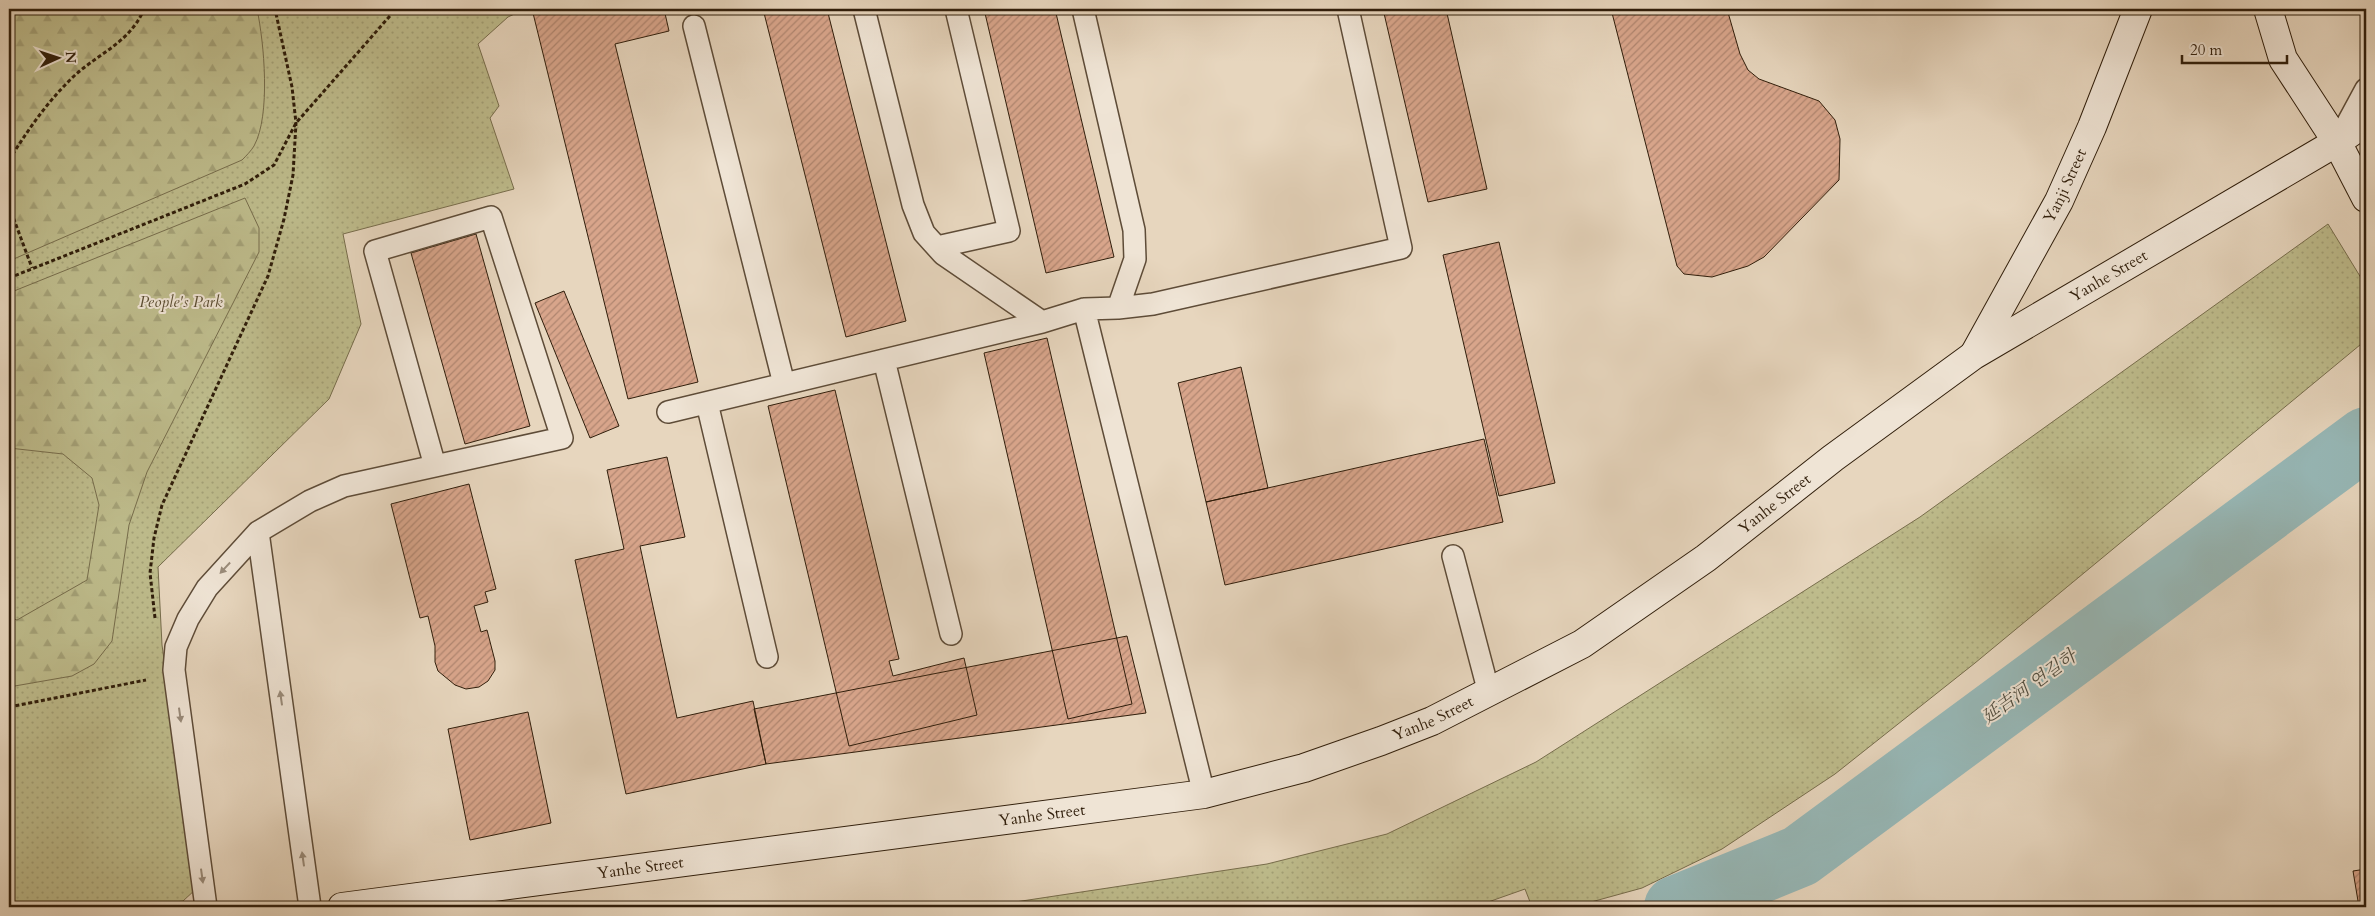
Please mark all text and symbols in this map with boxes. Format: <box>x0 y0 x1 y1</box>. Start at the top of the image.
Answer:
north arrow <box>32 32 82 82</box>
scale bar <box>2182 32 2288 64</box>
text: 20 m <box>2190 40 2222 60</box>
text: N <box>61 51 80 64</box>
street label: Yanji Street <box>2038 145 2092 227</box>
street label: Yanhe Street <box>2066 245 2152 307</box>
park label: People's Park <box>139 291 223 313</box>
street label: Yanhe Street <box>1734 468 1816 539</box>
one-way arrow <box>219 562 231 574</box>
water label: 延吉河 연길하 <box>1977 643 2083 730</box>
one-way arrow <box>277 690 285 706</box>
street label: Yanhe Street <box>1389 691 1477 746</box>
one-way arrow <box>176 708 184 724</box>
street label: Yanhe Street <box>998 799 1086 832</box>
one-way arrow <box>299 851 307 867</box>
street label: Yanhe Street <box>596 851 685 884</box>
one-way arrow <box>198 869 206 885</box>

